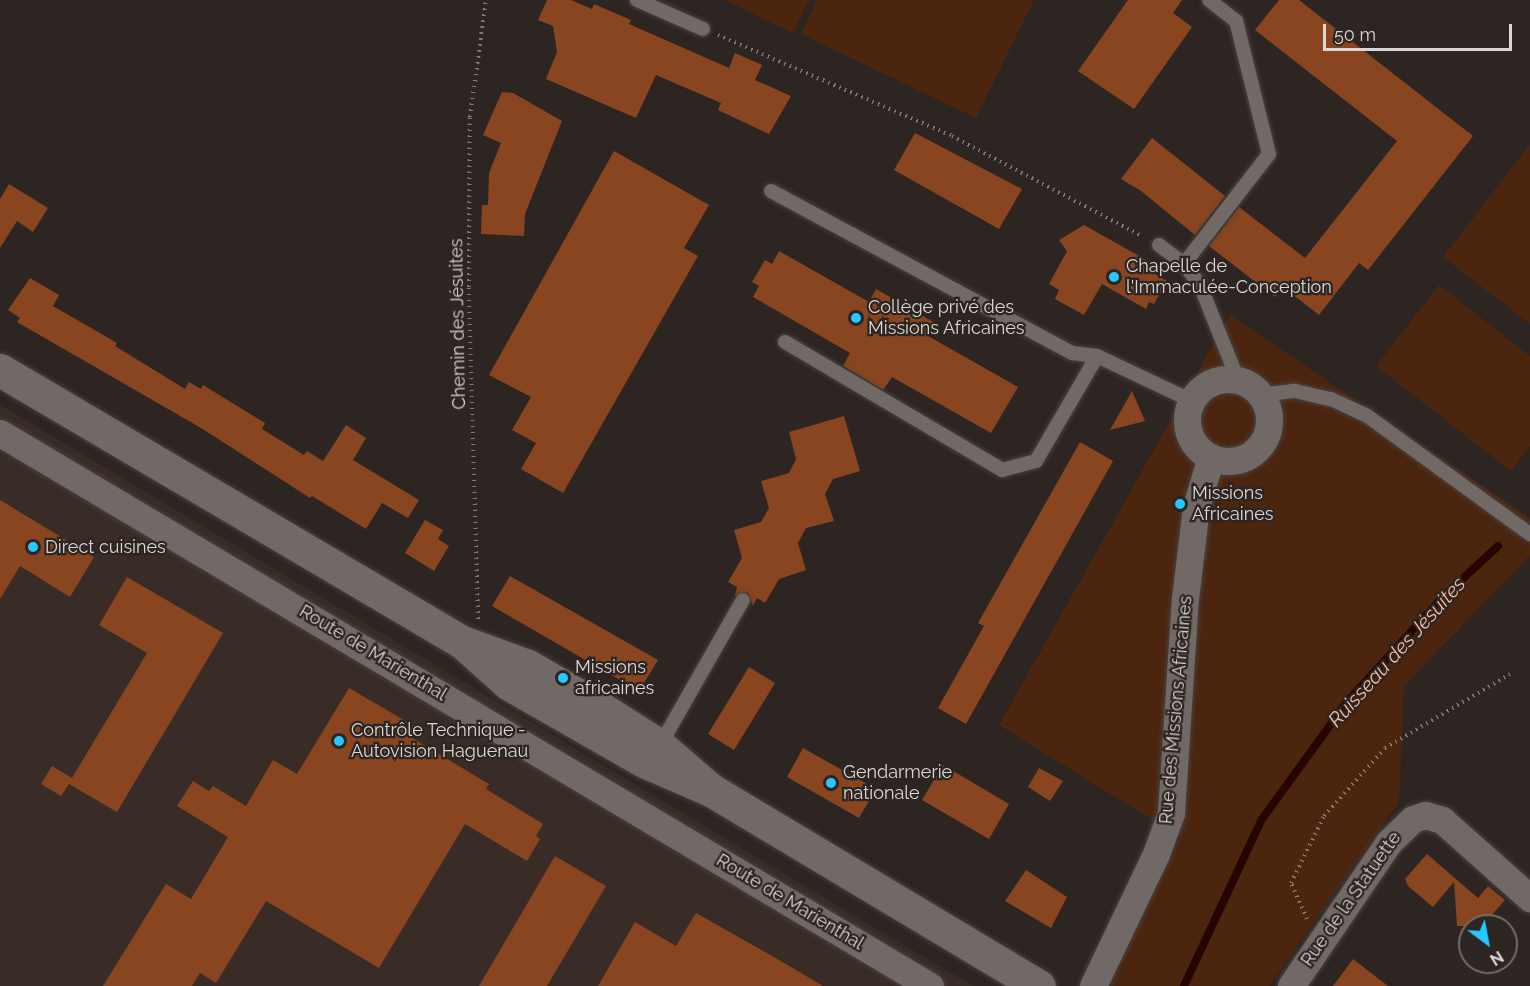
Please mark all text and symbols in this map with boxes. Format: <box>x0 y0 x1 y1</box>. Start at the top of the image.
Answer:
scale bar <box>1326 12 1515 50</box>
text: 50 m <box>1334 24 1376 45</box>
street label: Chemin des Jésuites <box>446 238 470 410</box>
place label: Chapelle de l'Immaculée-Conception <box>1126 256 1332 298</box>
marker: Chapelle de l'Immaculée-Conception <box>1107 270 1121 284</box>
place label: Collège privé des Missions Africaines <box>868 297 1025 340</box>
marker: Collège privé des Missions Africaines <box>849 311 863 325</box>
place label: Missions Africaines <box>1192 483 1273 526</box>
marker: Missions Africaines <box>1173 497 1187 511</box>
place label: Direct cuisines <box>45 536 166 558</box>
marker: Direct cuisines <box>26 540 40 554</box>
water label: Ruisseau des Jésuites <box>1323 572 1471 732</box>
street label: Rue des Missions Africaines <box>1155 595 1197 825</box>
street label: Route de Marienthal <box>295 600 451 706</box>
place label: Missions africaines <box>575 657 654 700</box>
marker: Missions africaines <box>556 671 570 685</box>
place label: Contrôle Technique - Autovision Haguenau <box>351 720 528 762</box>
marker: Contrôle Technique - Autovision Haguenau <box>332 734 346 748</box>
place label: Gendarmerie nationale <box>843 762 952 804</box>
marker: Gendarmerie nationale <box>824 776 838 790</box>
street label: Rue de la Statuette <box>1296 828 1406 970</box>
street label: Route de Marienthal <box>712 849 868 955</box>
north arrow <box>1458 914 1518 974</box>
text: N <box>1487 947 1507 969</box>

